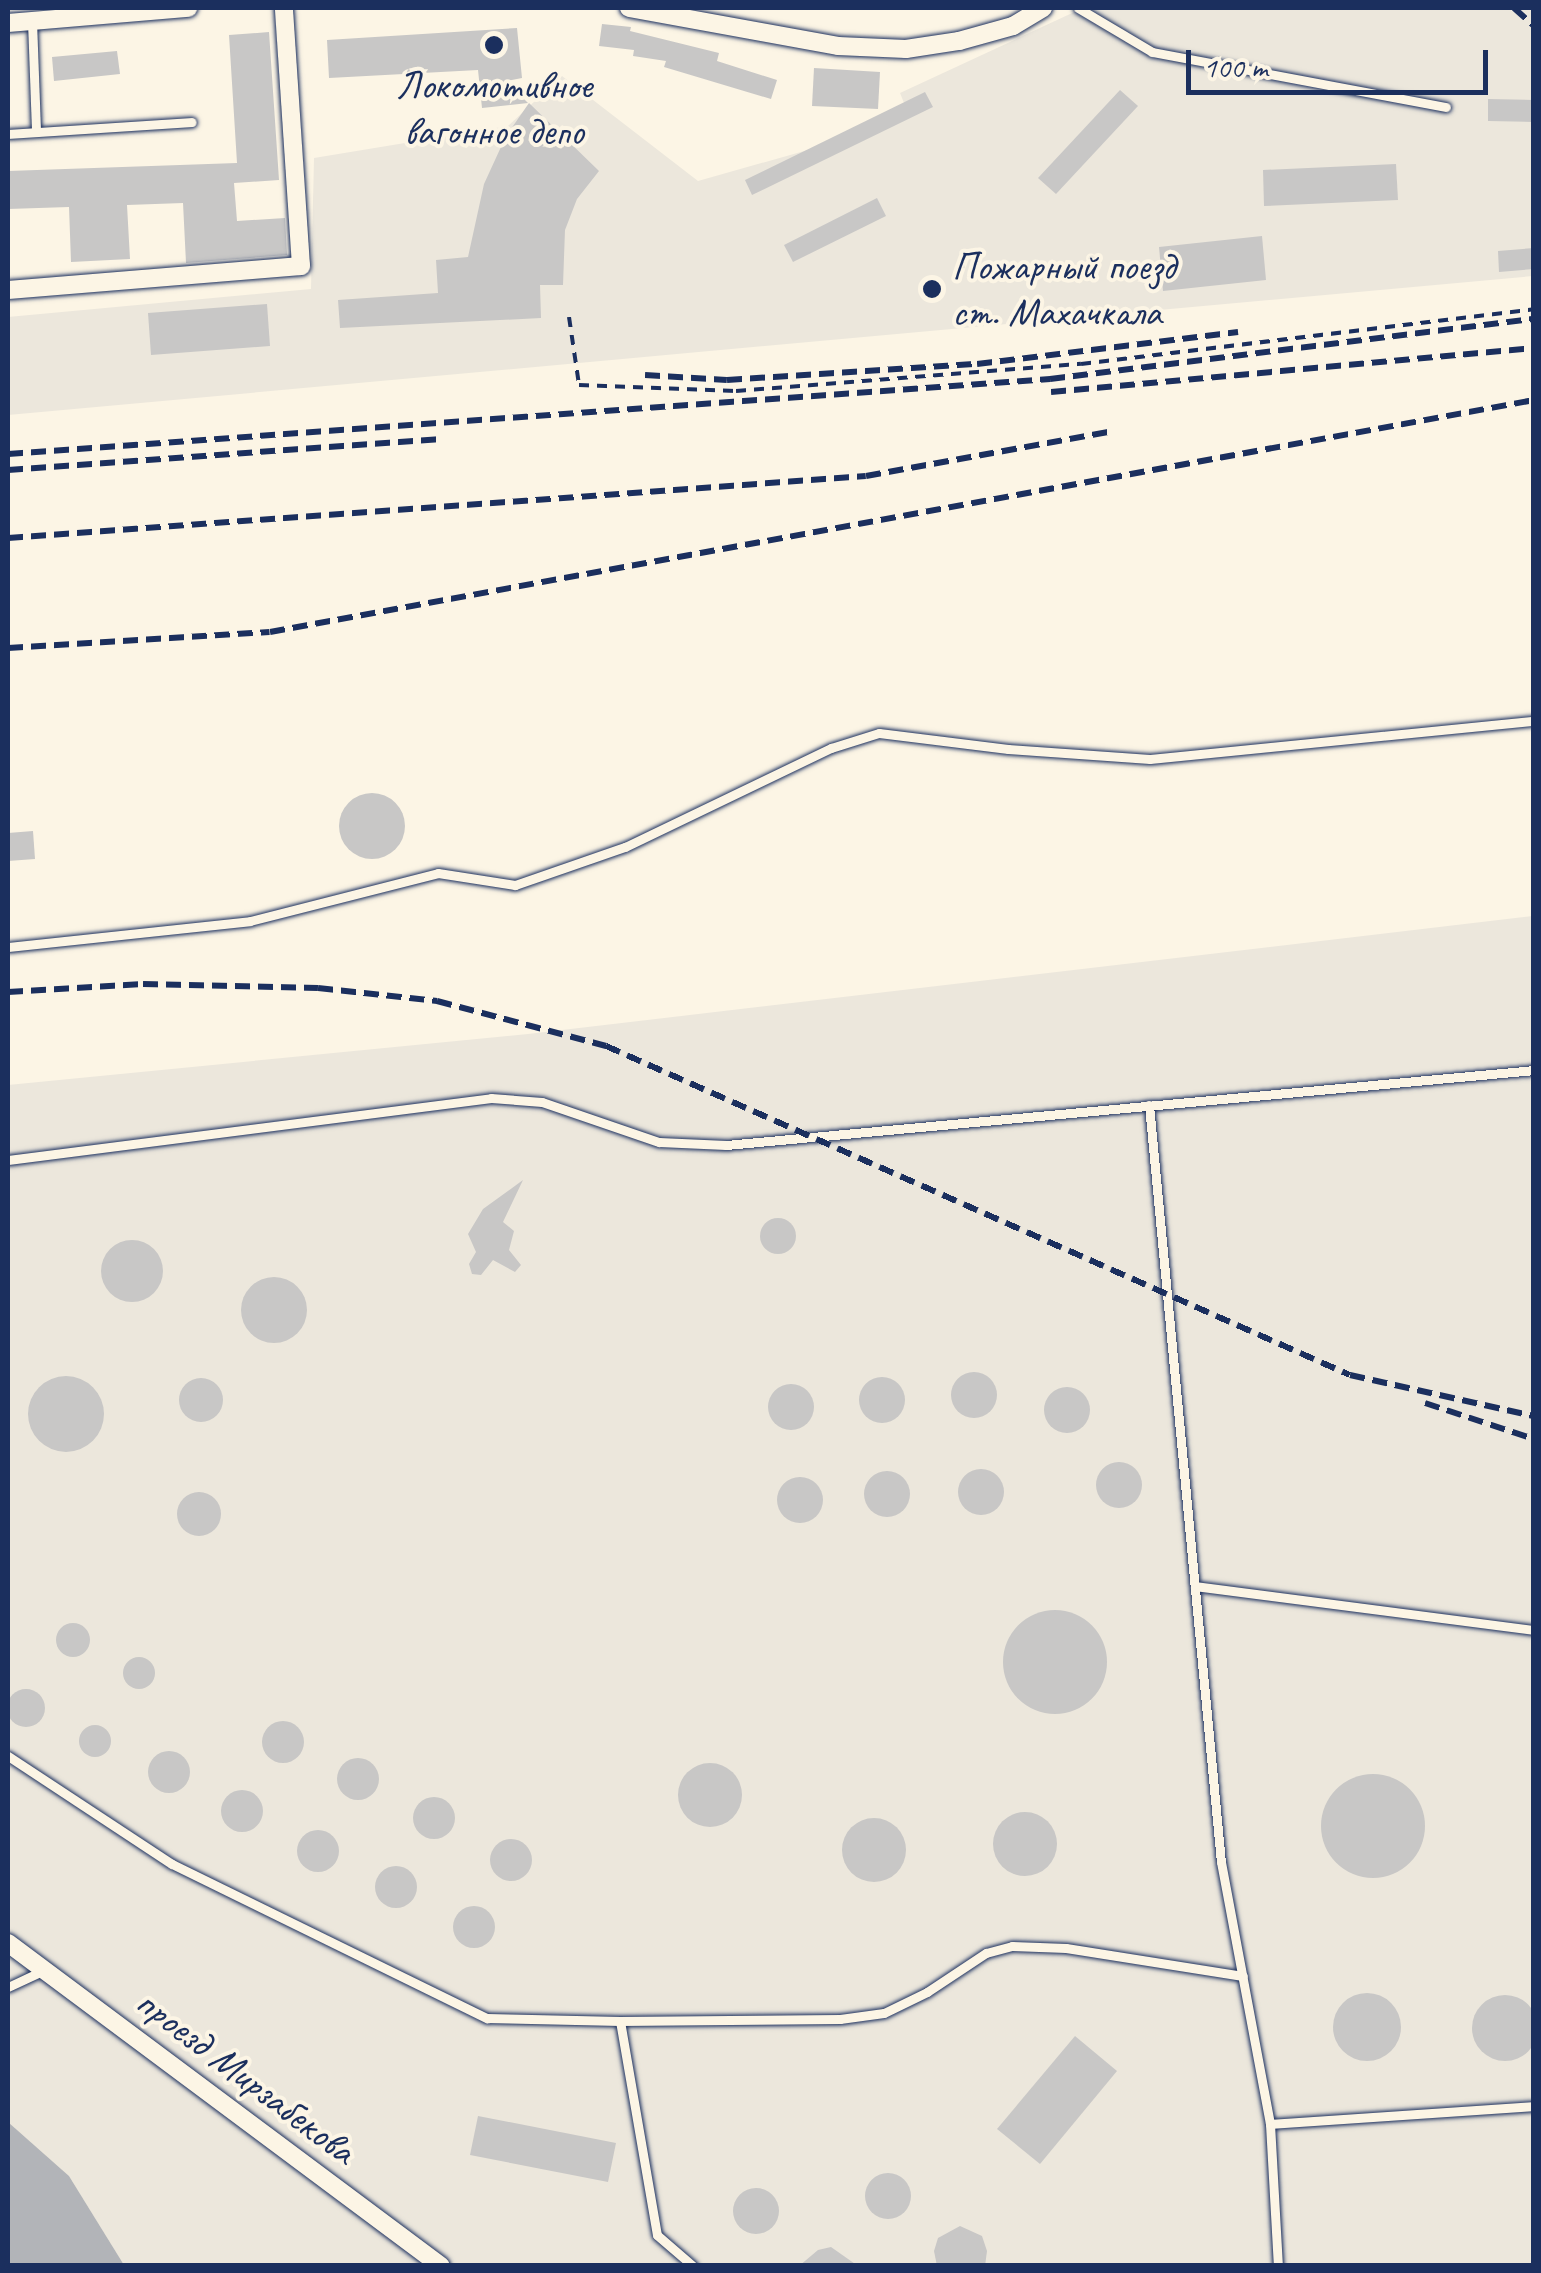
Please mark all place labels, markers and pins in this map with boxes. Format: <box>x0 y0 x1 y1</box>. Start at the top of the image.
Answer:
marker: Локомотивное вагонное депо <box>483 34 505 56</box>
place label: Локомотивное вагонное депо <box>396 61 592 155</box>
place label: Пожарный поезд ст. Махачкала <box>952 242 1175 336</box>
marker: Пожарный поезд ст. Махачкала <box>921 278 943 300</box>

